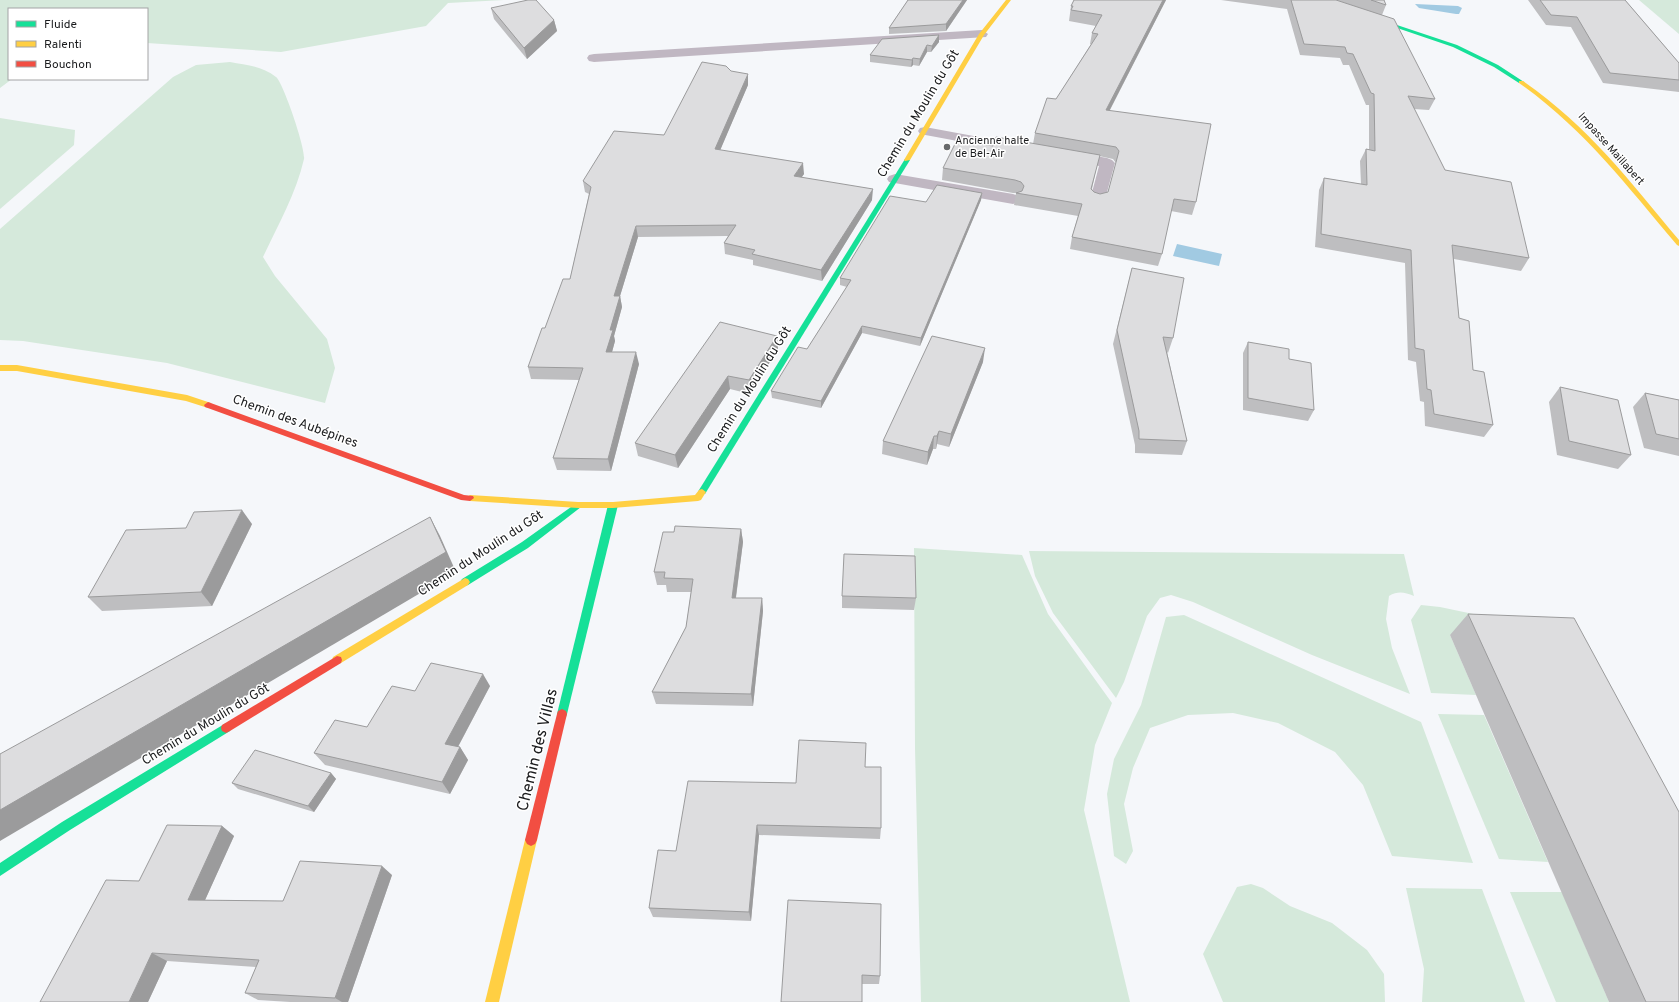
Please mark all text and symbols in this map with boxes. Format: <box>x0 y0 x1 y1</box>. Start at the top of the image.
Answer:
legend <box>8 8 148 80</box>
text: Fluide <box>44 17 77 33</box>
text: Ralenti <box>44 37 82 53</box>
street label: Chemin du Moulin du Gôt <box>874 47 964 181</box>
text: Bouchon <box>44 57 92 73</box>
street label: Impasse Maillabert <box>1575 110 1647 188</box>
place label: Ancienne halte de Bel-Air <box>955 134 1029 161</box>
marker: Ancienne halte de Bel-Air <box>942 142 952 152</box>
street label: Chemin du Moulin du Gôt <box>704 324 796 456</box>
street label: Chemin des Aubépines <box>230 392 360 452</box>
street label: Chemin du Moulin du Gôt <box>415 507 547 601</box>
street label: Chemin du Moulin du Gôt <box>139 680 273 770</box>
street label: Chemin des Villas <box>513 687 563 813</box>

